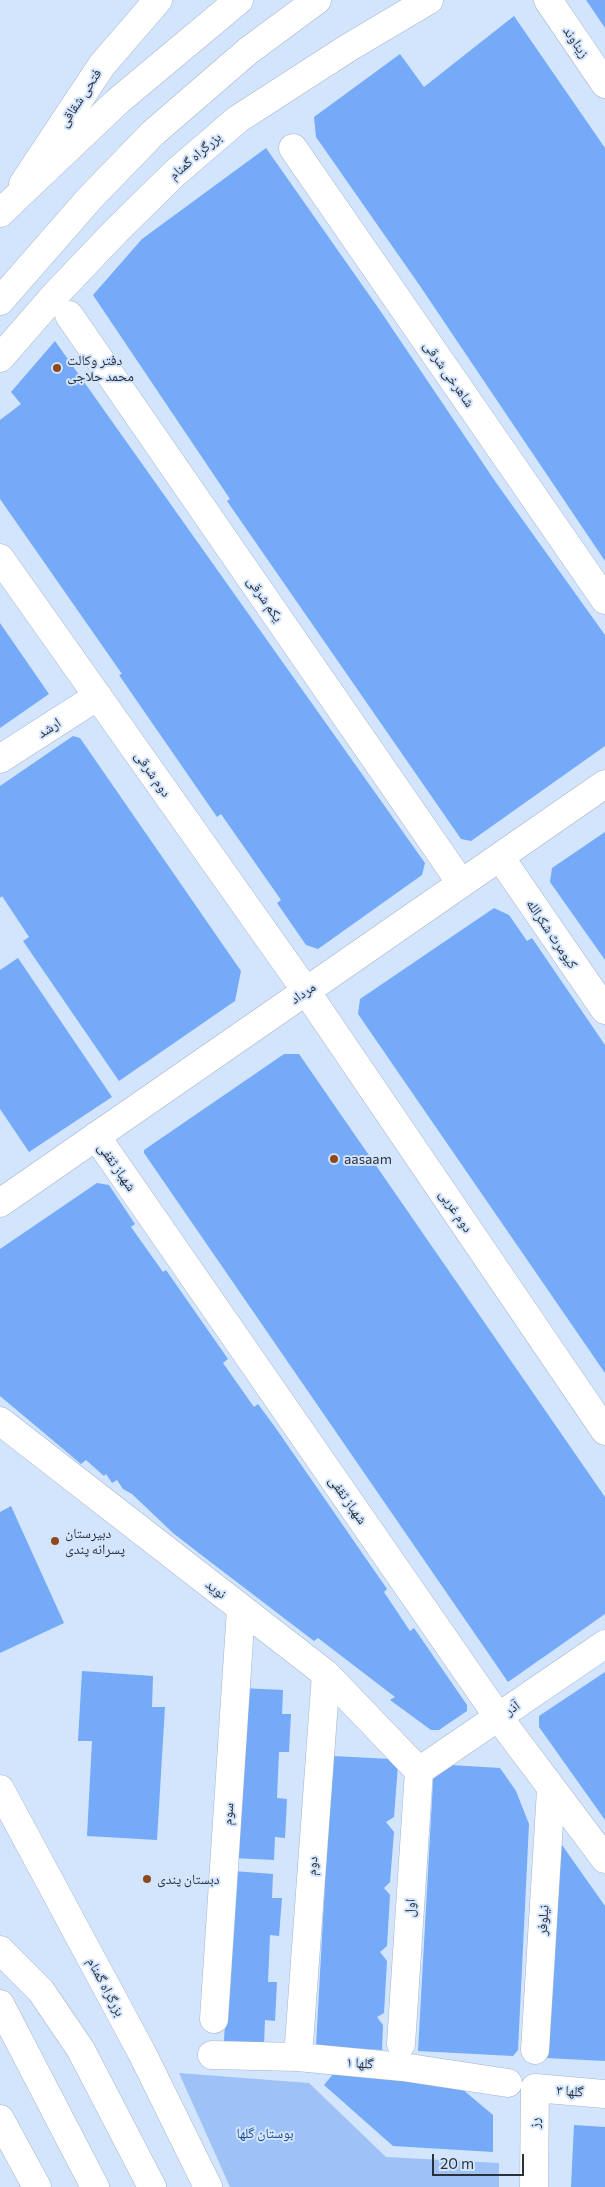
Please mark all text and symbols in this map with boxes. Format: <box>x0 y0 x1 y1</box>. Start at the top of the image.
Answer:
street label: زیناوند <box>559 23 593 61</box>
street label: فتحی شقاقی <box>55 66 105 130</box>
street label: بزرگراه گمنام <box>165 129 225 183</box>
street label: شاهرخی شرقی <box>420 338 478 410</box>
place label: دفتر وکالت محمد حلاجی <box>67 352 134 384</box>
marker: دفتر وکالت محمد حلاجی <box>51 362 63 374</box>
street label: یکم شرقی <box>243 573 287 625</box>
street label: ارشد <box>34 714 64 742</box>
street label: دوم شرقی <box>131 748 175 800</box>
street label: کیومرث شکرالله <box>523 896 581 972</box>
street label: مرداد <box>287 978 319 1008</box>
street label: شهباز ثقفی <box>94 1139 140 1195</box>
place label: aasaam <box>344 1151 392 1167</box>
marker: aasaam <box>328 1153 340 1165</box>
street label: دوم غربی <box>436 1186 476 1236</box>
street label: شهباز ثقفی <box>325 1472 371 1528</box>
place label: دبیرستان پسرانه پندی <box>65 1525 125 1558</box>
marker: دبیرستان پسرانه پندی <box>49 1535 61 1547</box>
street label: نوید <box>202 1576 230 1602</box>
street label: آذر <box>501 1697 523 1719</box>
street label: سوم <box>219 1802 237 1826</box>
street label: دوم <box>303 1856 321 1876</box>
place label: دبستان پندی <box>157 1871 220 1887</box>
marker: دبستان پندی <box>141 1873 153 1885</box>
street label: اول <box>401 1898 419 1918</box>
street label: نیلوفر <box>534 1904 552 1936</box>
street label: بزرگراه گمنام <box>84 1955 128 2019</box>
street label: گلها ۱ <box>346 2053 374 2073</box>
street label: گلها ۳ <box>556 2081 584 2101</box>
street label: رز <box>526 2118 542 2128</box>
park label: بوستان گلها <box>236 2125 294 2141</box>
scale bar <box>435 2144 528 2176</box>
text: 20 m <box>440 2154 474 2172</box>

